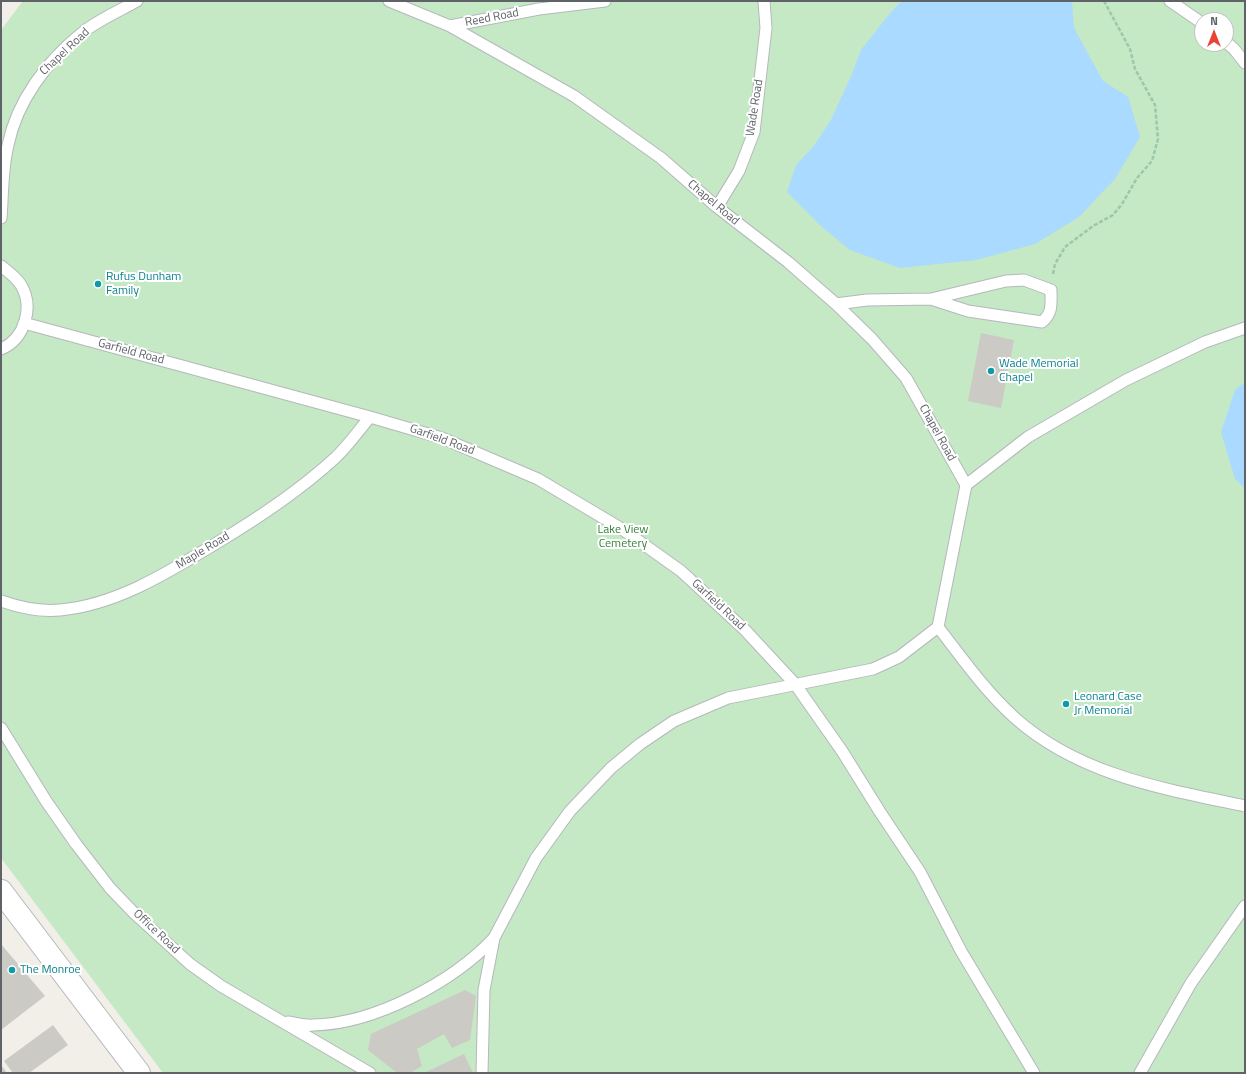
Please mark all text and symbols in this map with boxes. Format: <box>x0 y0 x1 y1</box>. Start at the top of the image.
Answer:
street label: Reed Road <box>464 6 520 30</box>
north arrow <box>1194 12 1234 52</box>
text: N <box>1210 13 1218 29</box>
street label: Chapel Road <box>37 25 93 79</box>
street label: Wade Road <box>743 78 767 138</box>
street label: Chapel Road <box>684 177 742 229</box>
place label: Rufus Dunham Family <box>106 270 181 298</box>
marker: Rufus Dunham Family <box>93 279 103 289</box>
street label: Garfield Road <box>96 336 166 368</box>
place label: Wade Memorial Chapel <box>999 357 1079 385</box>
marker: Wade Memorial Chapel <box>986 366 996 376</box>
street label: Chapel Road <box>915 402 959 464</box>
street label: Garfield Road <box>408 422 476 458</box>
park label: Lake View Cemetery <box>598 523 648 551</box>
street label: Maple Road <box>174 529 232 573</box>
street label: Garfield Road <box>688 577 748 633</box>
place label: Leonard Case Jr Memorial <box>1074 690 1142 718</box>
marker: Leonard Case Jr Memorial <box>1061 699 1071 709</box>
street label: Office Road <box>130 907 182 957</box>
place label: The Monroe <box>20 963 81 977</box>
marker: The Monroe <box>7 965 17 975</box>

